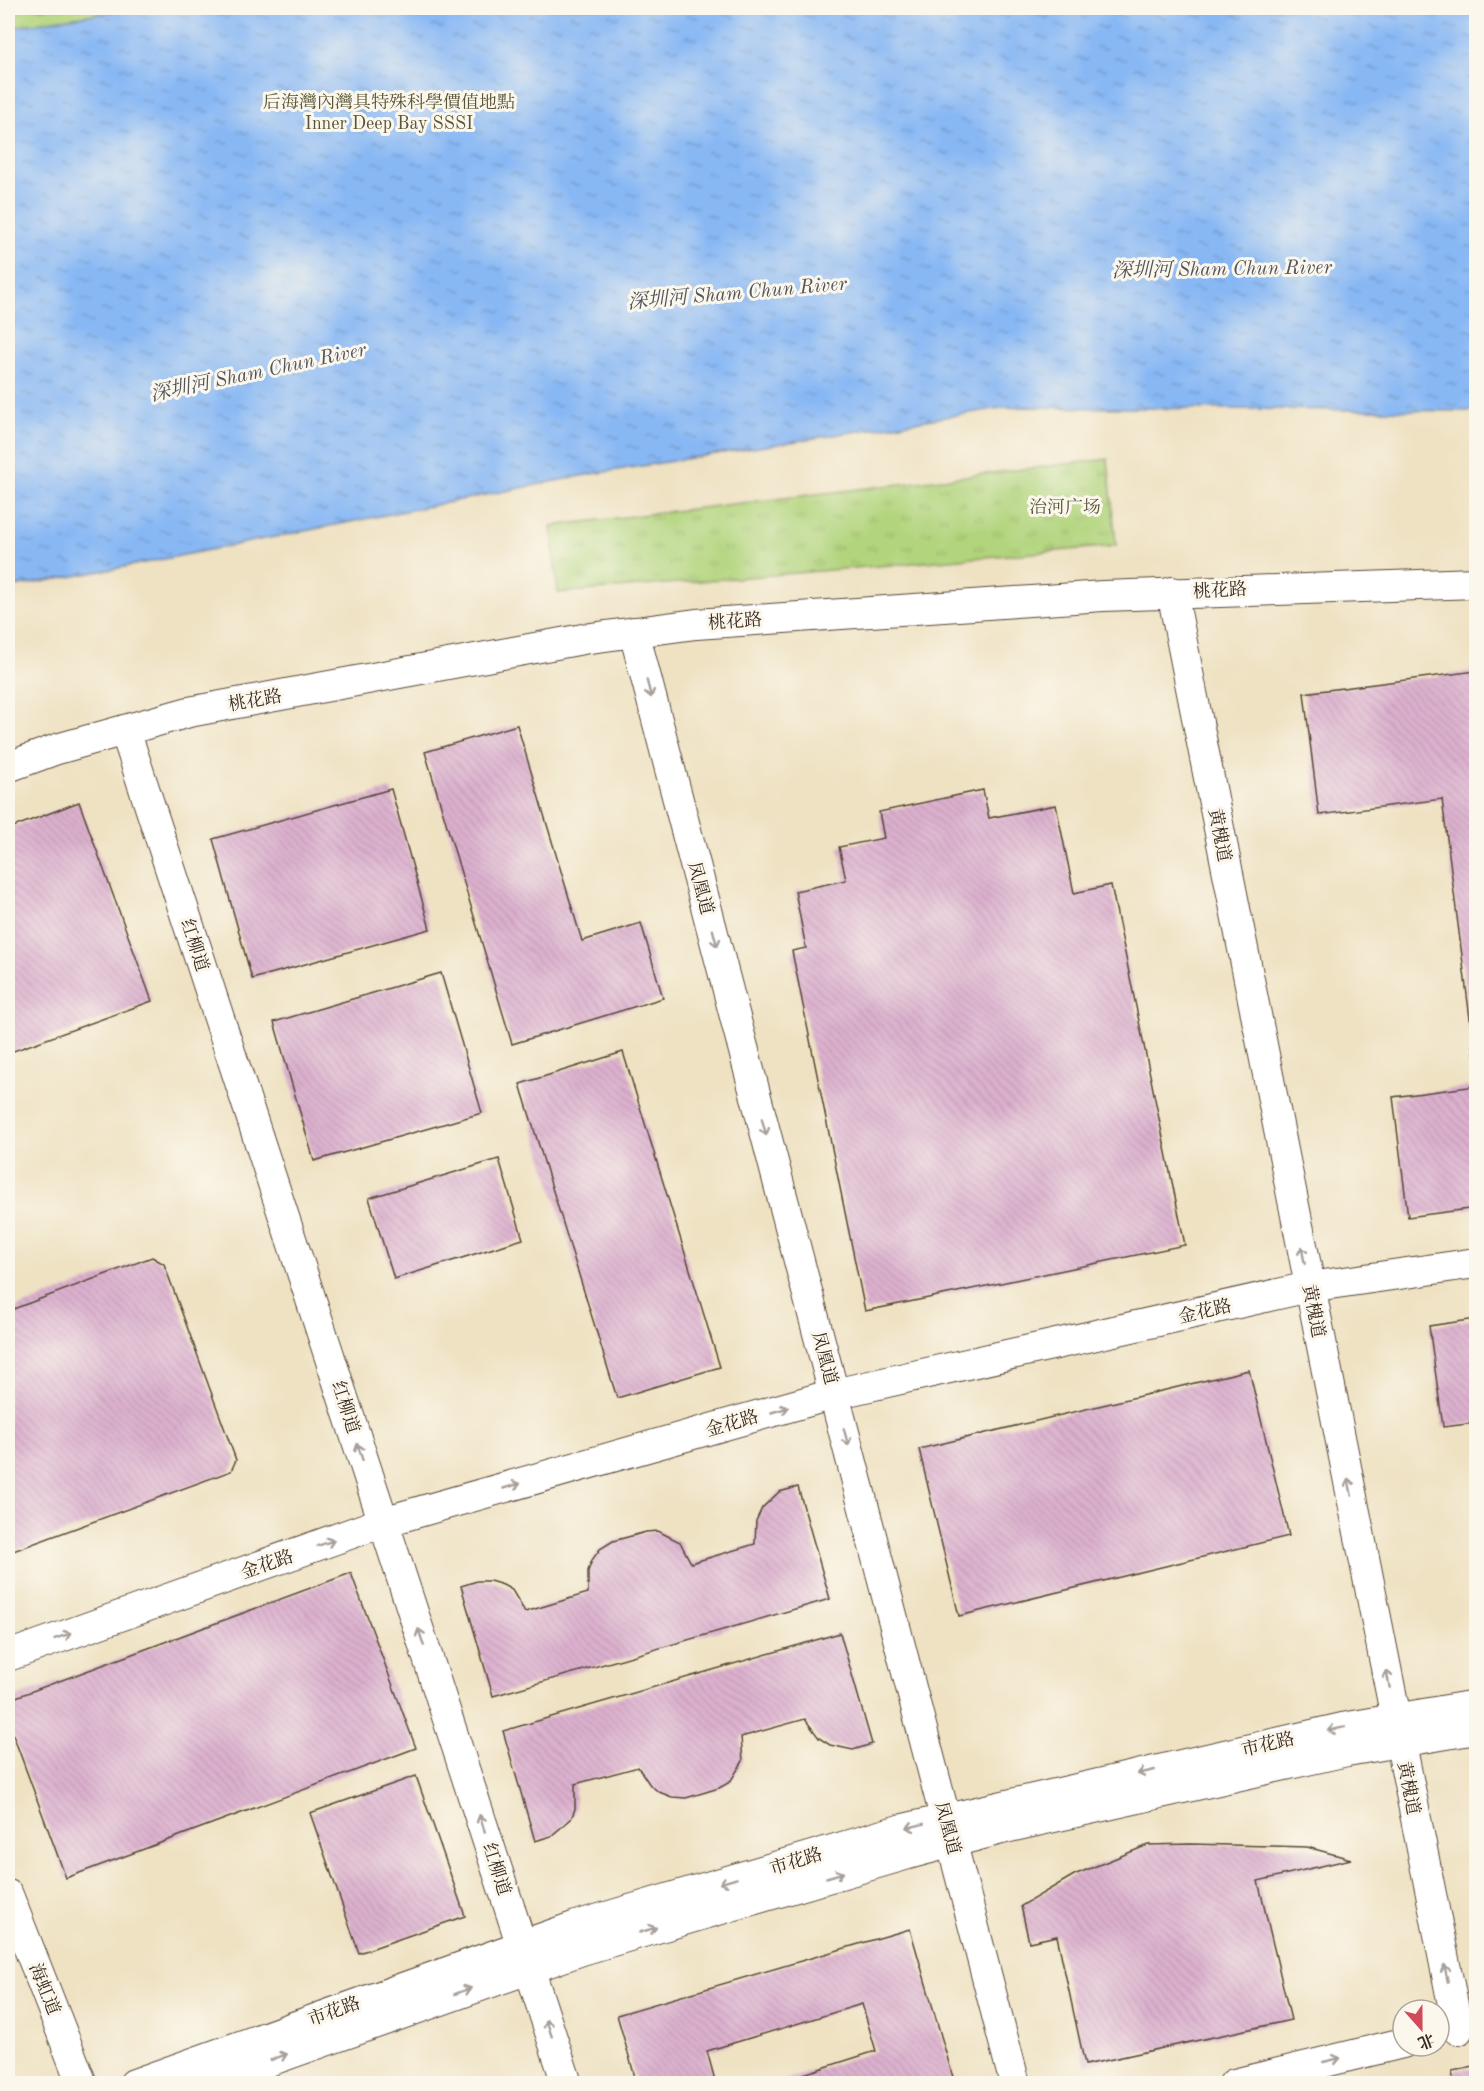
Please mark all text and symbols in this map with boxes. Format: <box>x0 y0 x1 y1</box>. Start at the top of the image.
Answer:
park label: 后海灣內灣具特殊科學價值地點 Inner Deep Bay SSSI <box>263 92 515 133</box>
water label: 深圳河 Sham Chun River <box>1112 256 1333 282</box>
water label: 深圳河 Sham Chun River <box>626 272 848 314</box>
water label: 深圳河 Sham Chun River <box>148 338 369 406</box>
park label: 治河广场 <box>1029 497 1101 517</box>
street label: 桃花路 <box>1193 579 1247 601</box>
street label: 桃花路 <box>707 609 763 633</box>
one-way arrow <box>644 679 656 698</box>
street label: 桃花路 <box>227 685 283 715</box>
street label: 黄槐道 <box>1205 807 1235 863</box>
street label: 凤凰道 <box>684 860 717 917</box>
street label: 红柳道 <box>177 916 213 974</box>
one-way arrow <box>709 928 721 947</box>
one-way arrow <box>759 1117 770 1136</box>
one-way arrow <box>1297 1246 1308 1265</box>
street label: 黄槐道 <box>1299 1283 1329 1339</box>
street label: 金花路 <box>1176 1295 1234 1327</box>
street label: 凤凰道 <box>808 1330 841 1387</box>
street label: 红柳道 <box>328 1378 364 1436</box>
one-way arrow <box>770 1403 789 1415</box>
street label: 金花路 <box>703 1406 761 1440</box>
one-way arrow <box>840 1427 852 1446</box>
one-way arrow <box>354 1443 365 1462</box>
one-way arrow <box>1344 1478 1355 1498</box>
one-way arrow <box>502 1480 521 1491</box>
one-way arrow <box>316 1536 335 1547</box>
street label: 金花路 <box>238 1546 296 1582</box>
one-way arrow <box>415 1628 426 1647</box>
one-way arrow <box>53 1630 72 1641</box>
one-way arrow <box>1382 1669 1393 1689</box>
one-way arrow <box>1327 1724 1346 1735</box>
street label: 市花路 <box>1239 1728 1297 1760</box>
street label: 黄槐道 <box>1394 1760 1424 1816</box>
one-way arrow <box>1137 1767 1156 1778</box>
street label: 凤凰道 <box>931 1800 964 1857</box>
one-way arrow <box>475 1814 486 1833</box>
one-way arrow <box>906 1821 925 1833</box>
street label: 红柳道 <box>479 1840 515 1898</box>
street label: 市花路 <box>767 1844 825 1878</box>
one-way arrow <box>825 1869 844 1880</box>
one-way arrow <box>719 1876 738 1887</box>
one-way arrow <box>638 1924 657 1935</box>
street label: 海虹道 <box>26 1960 64 2018</box>
one-way arrow <box>1440 1963 1452 1982</box>
one-way arrow <box>453 1984 472 1995</box>
street label: 市花路 <box>305 1992 363 2030</box>
north arrow <box>1391 1998 1451 2058</box>
one-way arrow <box>542 2019 553 2038</box>
text: 北 <box>1415 2030 1437 2052</box>
one-way arrow <box>269 2050 288 2061</box>
one-way arrow <box>1322 2054 1341 2066</box>

